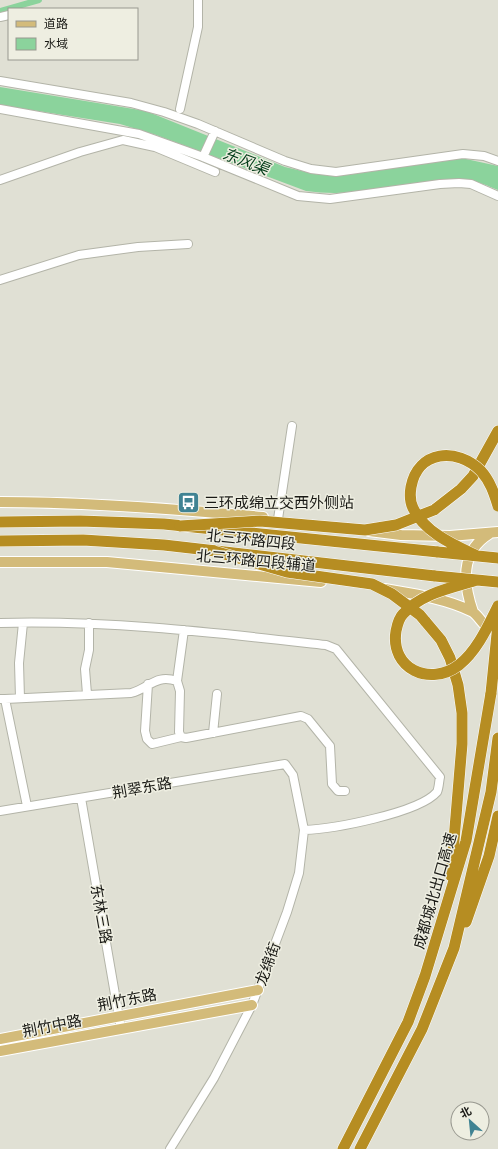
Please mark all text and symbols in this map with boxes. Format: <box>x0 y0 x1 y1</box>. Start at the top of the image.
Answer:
legend <box>8 8 138 60</box>
text: 道路 <box>44 16 68 31</box>
text: 水域 <box>44 36 68 51</box>
water label: 东风渠 <box>220 144 273 180</box>
bus stop icon: 三环成绵立交西外侧站 <box>175 490 201 516</box>
place label: 三环成绵立交西外侧站 <box>204 494 354 512</box>
street label: 北三环路四段 <box>205 526 297 554</box>
street label: 北三环路四段辅道 <box>195 547 317 575</box>
street label: 荆翠东路 <box>111 774 173 802</box>
street label: 成都城北出口高速 <box>410 831 460 951</box>
street label: 东林三路 <box>87 883 115 945</box>
street label: 龙绵街 <box>252 940 284 988</box>
street label: 荆竹东路 <box>96 985 158 1015</box>
street label: 荆竹中路 <box>21 1011 83 1041</box>
north arrow <box>450 1101 490 1141</box>
text: 北 <box>457 1103 474 1121</box>

